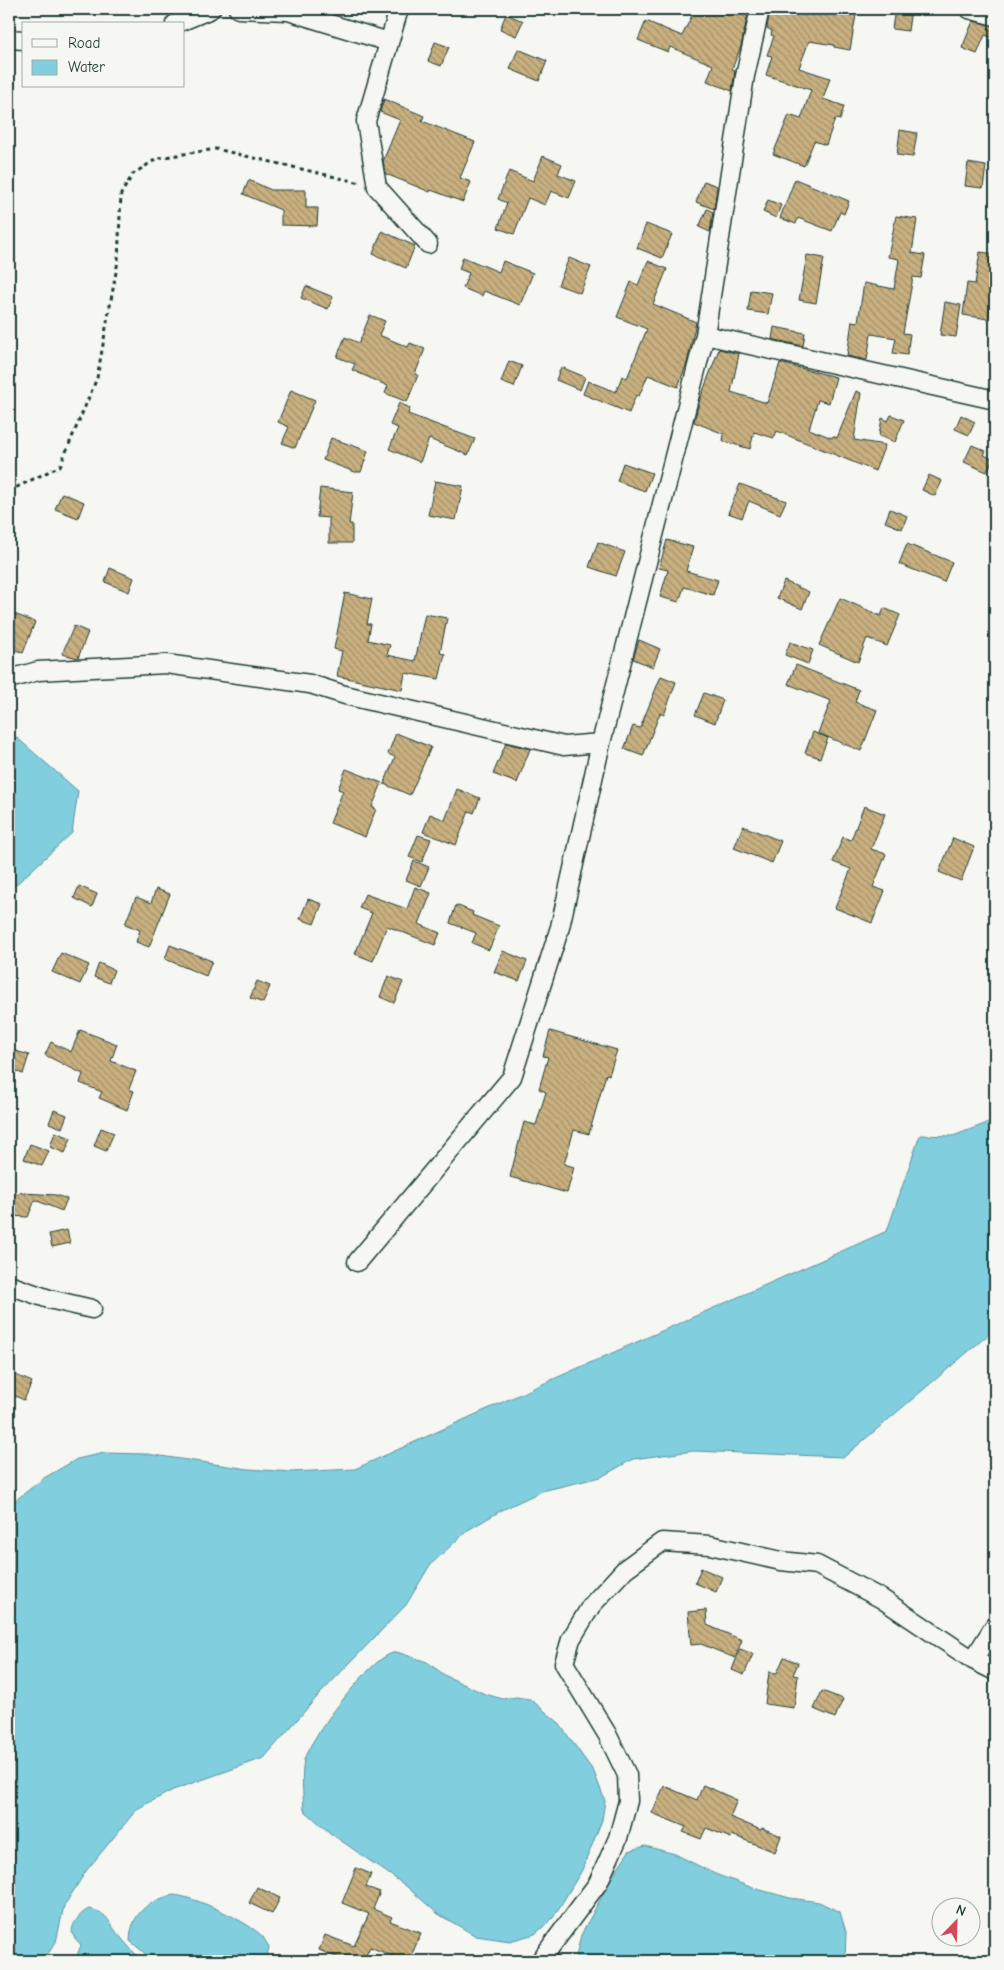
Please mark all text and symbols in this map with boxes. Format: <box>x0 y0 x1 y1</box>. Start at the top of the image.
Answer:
legend <box>22 22 185 88</box>
text: Road <box>68 34 100 52</box>
text: Water <box>68 58 105 76</box>
north arrow <box>932 1898 982 1948</box>
text: N <box>953 1901 968 1920</box>

